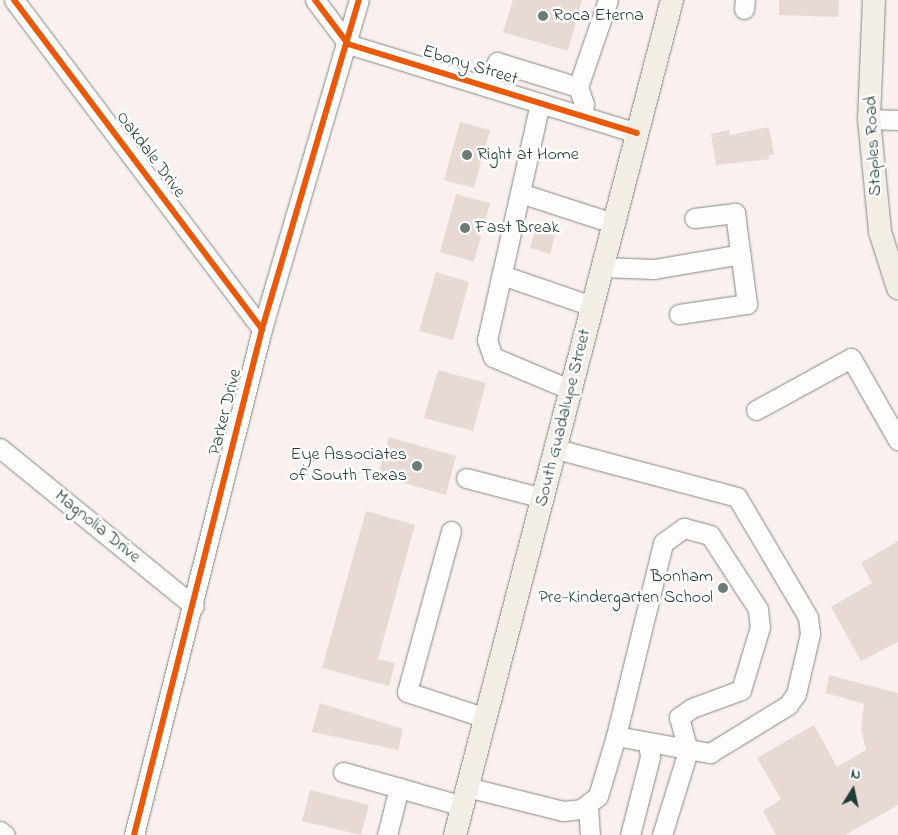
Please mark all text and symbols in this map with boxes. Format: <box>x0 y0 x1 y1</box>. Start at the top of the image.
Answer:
place label: Roca Eterna <box>553 5 644 27</box>
marker: Roca Eterna <box>537 10 549 22</box>
street label: Ebony Street <box>420 41 520 91</box>
street label: Staples Road <box>861 95 887 197</box>
street label: Oakdale Drive <box>111 108 189 202</box>
place label: Right at Home <box>477 144 579 166</box>
marker: Right at Home <box>461 149 473 161</box>
place label: Fast Break <box>475 217 559 239</box>
marker: Fast Break <box>459 222 471 234</box>
street label: South Guadalupe Street <box>531 327 597 509</box>
street label: Parker Drive <box>205 367 247 457</box>
place label: Eye Associates of South Texas <box>289 445 407 488</box>
marker: Eye Associates of South Texas <box>411 460 423 472</box>
street label: Magnolia Drive <box>50 486 144 568</box>
place label: Bonham Pre-Kindergarten School <box>538 567 713 610</box>
marker: Bonham Pre-Kindergarten School <box>717 582 729 594</box>
text: N <box>849 764 862 786</box>
north arrow <box>828 765 878 815</box>

